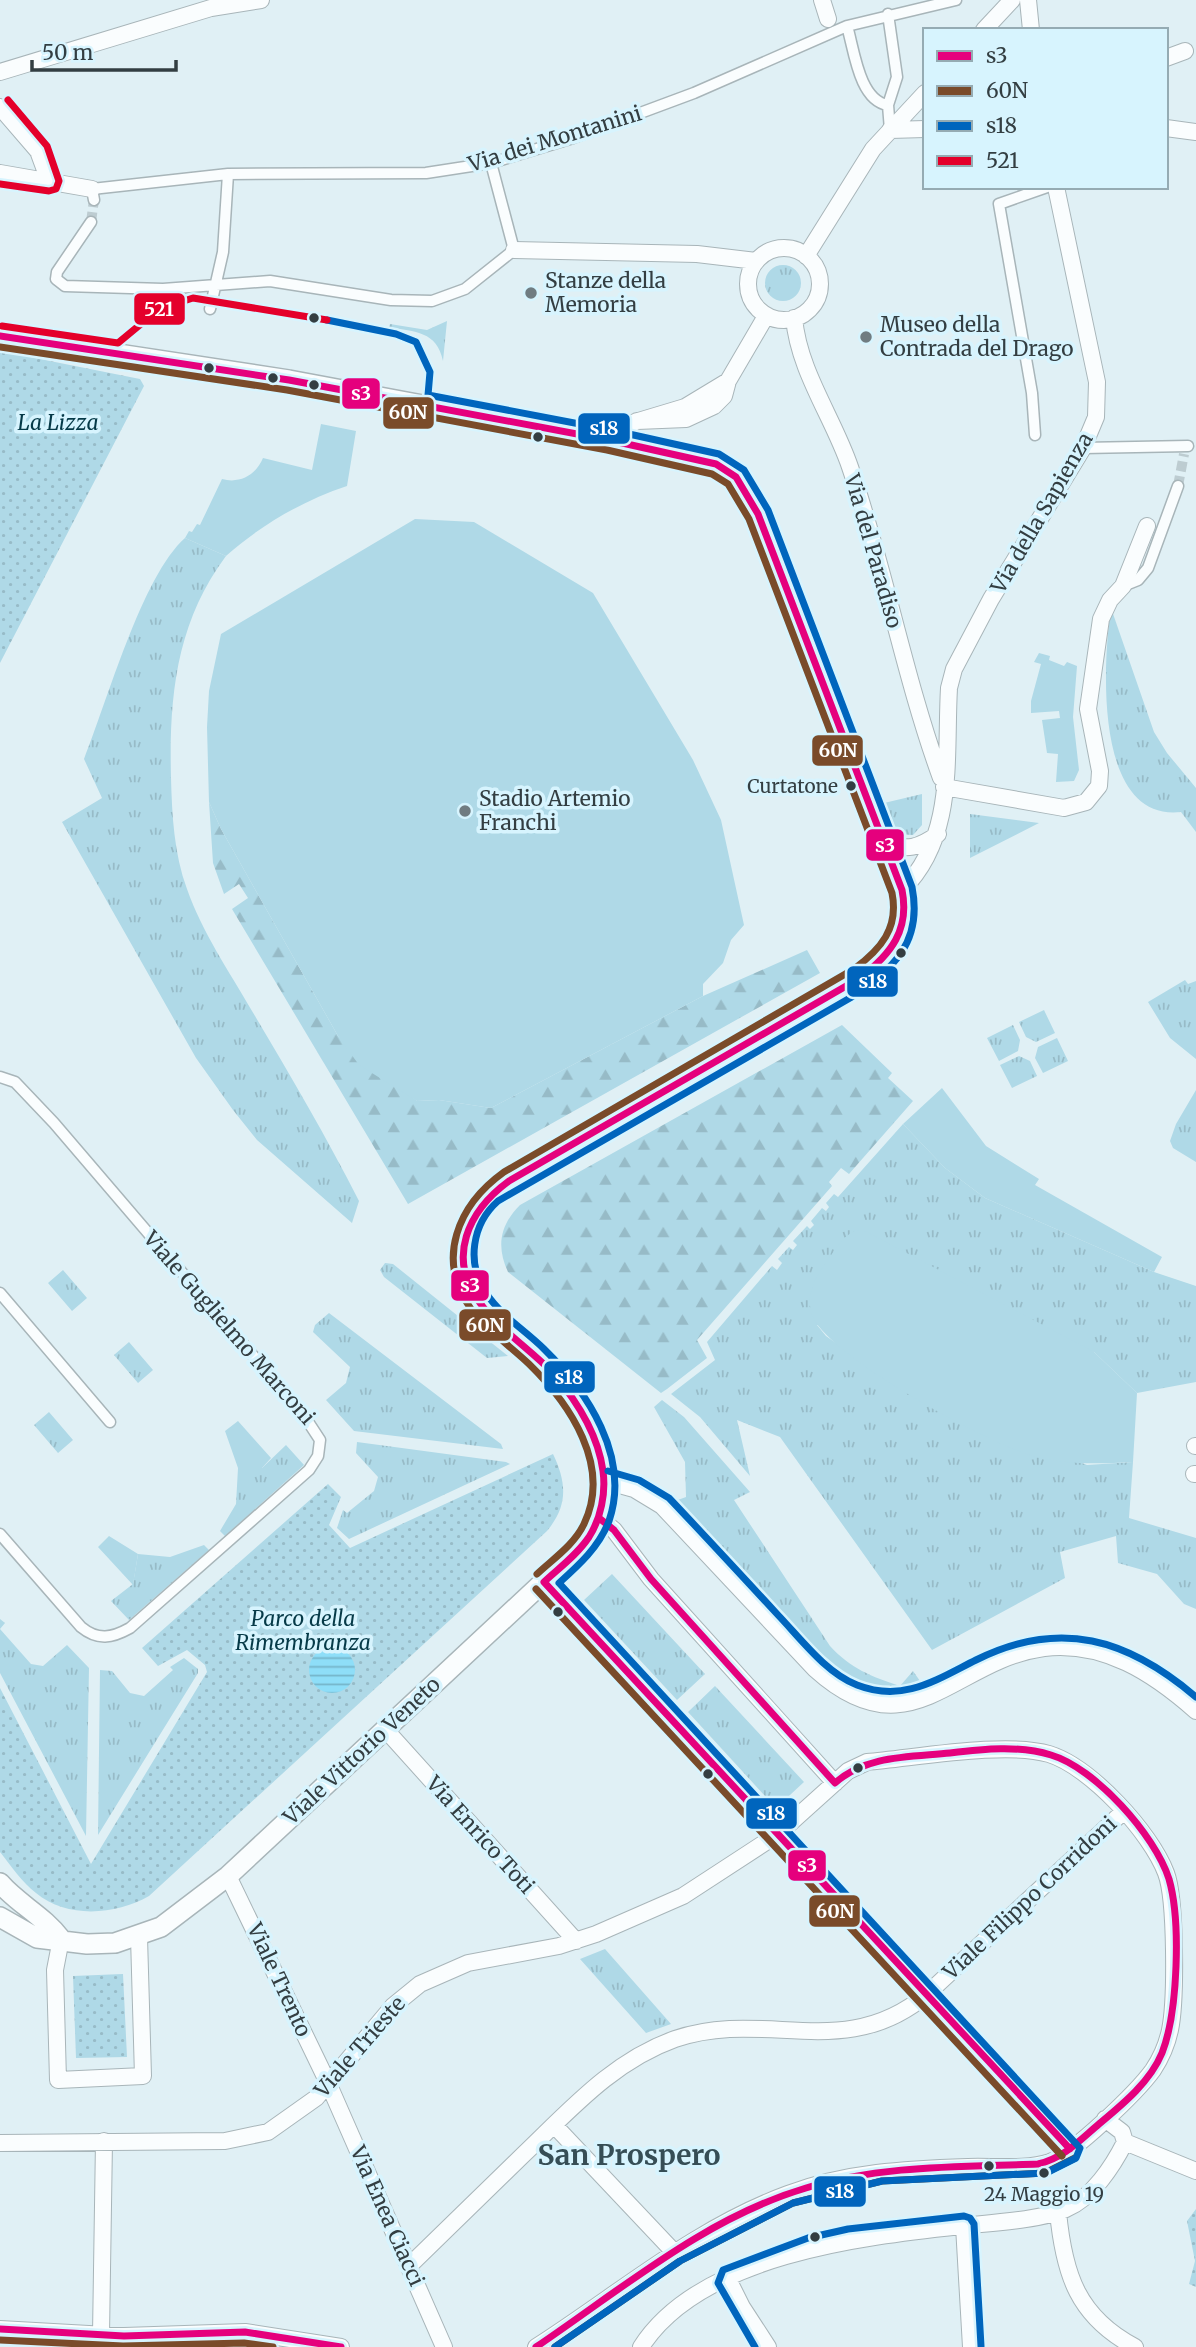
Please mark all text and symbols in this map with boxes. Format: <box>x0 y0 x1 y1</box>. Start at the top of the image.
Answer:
scale bar <box>32 28 175 72</box>
legend <box>923 28 1168 189</box>
text: 50 m <box>42 39 93 66</box>
text: s3 <box>986 42 1008 69</box>
text: 60N <box>986 77 1028 104</box>
street label: Via dei Montanini <box>464 99 645 178</box>
text: s18 <box>986 112 1017 139</box>
text: 521 <box>986 147 1019 174</box>
place label: Stanze della Memoria <box>545 267 666 318</box>
marker: Stanze della Memoria <box>523 285 539 301</box>
line badge: 521 <box>133 292 186 326</box>
text: 521 <box>144 297 174 321</box>
unlabelled marker <box>307 311 321 325</box>
place label: Museo della Contrada del Drago <box>880 311 1073 362</box>
marker: Museo della Contrada del Drago <box>858 329 874 345</box>
unlabelled marker <box>202 361 216 375</box>
unlabelled marker <box>266 371 280 385</box>
line badge: s3 <box>341 377 381 410</box>
unlabelled marker <box>307 378 321 392</box>
text: s3 <box>351 381 371 405</box>
line badge: 60N <box>382 396 435 430</box>
text: 60N <box>389 400 427 424</box>
park label: La Lizza <box>18 409 98 436</box>
line badge: s18 <box>577 412 631 445</box>
text: s18 <box>589 416 619 440</box>
street label: Via della Sapienza <box>984 428 1099 599</box>
unlabelled marker <box>531 430 545 444</box>
street label: Via del Paradiso <box>838 470 908 631</box>
line badge: 60N <box>811 734 864 767</box>
text: 60N <box>819 738 857 762</box>
place label: Curtatone <box>747 774 838 798</box>
marker: Curtatone <box>844 779 858 793</box>
place label: Stadio Artemio Franchi <box>479 785 630 836</box>
marker: Stadio Artemio Franchi <box>457 803 473 819</box>
line badge: s3 <box>865 828 905 862</box>
text: s3 <box>875 833 895 857</box>
unlabelled marker <box>894 946 908 960</box>
line badge: s18 <box>846 965 899 998</box>
text: s18 <box>858 969 888 993</box>
street label: Viale Guglielmo Marconi <box>137 1224 321 1430</box>
line badge: s3 <box>450 1269 490 1302</box>
text: s3 <box>460 1273 480 1297</box>
line badge: 60N <box>458 1308 512 1342</box>
text: 60N <box>466 1313 504 1337</box>
line badge: s18 <box>543 1360 596 1394</box>
text: s18 <box>554 1365 584 1389</box>
park label: Parco della Rimembranza <box>235 1605 371 1656</box>
unlabelled marker <box>551 1605 565 1619</box>
street label: Viale Vittorio Veneto <box>277 1671 446 1831</box>
unlabelled marker <box>851 1761 865 1775</box>
unlabelled marker <box>701 1767 715 1781</box>
street label: Via Enrico Toti <box>420 1769 540 1899</box>
line badge: s18 <box>745 1797 798 1830</box>
text: s18 <box>756 1801 786 1825</box>
street label: Viale Filippo Corridoni <box>937 1810 1122 1986</box>
line badge: s3 <box>787 1849 827 1882</box>
text: s3 <box>797 1853 817 1877</box>
line badge: 60N <box>808 1894 861 1928</box>
text: 60N <box>816 1899 854 1923</box>
street label: Viale Trento <box>241 1918 318 2041</box>
street label: Viale Trieste <box>308 1990 411 2104</box>
district label: San Prospero <box>538 2137 721 2173</box>
street label: Via Enea Ciacci <box>344 2141 430 2290</box>
unlabelled marker <box>982 2159 996 2173</box>
marker: 24 Maggio 19 <box>1037 2166 1051 2180</box>
line badge: s18 <box>813 2175 867 2208</box>
text: s18 <box>825 2179 855 2203</box>
place label: 24 Maggio 19 <box>984 2182 1104 2206</box>
unlabelled marker <box>808 2230 822 2244</box>

